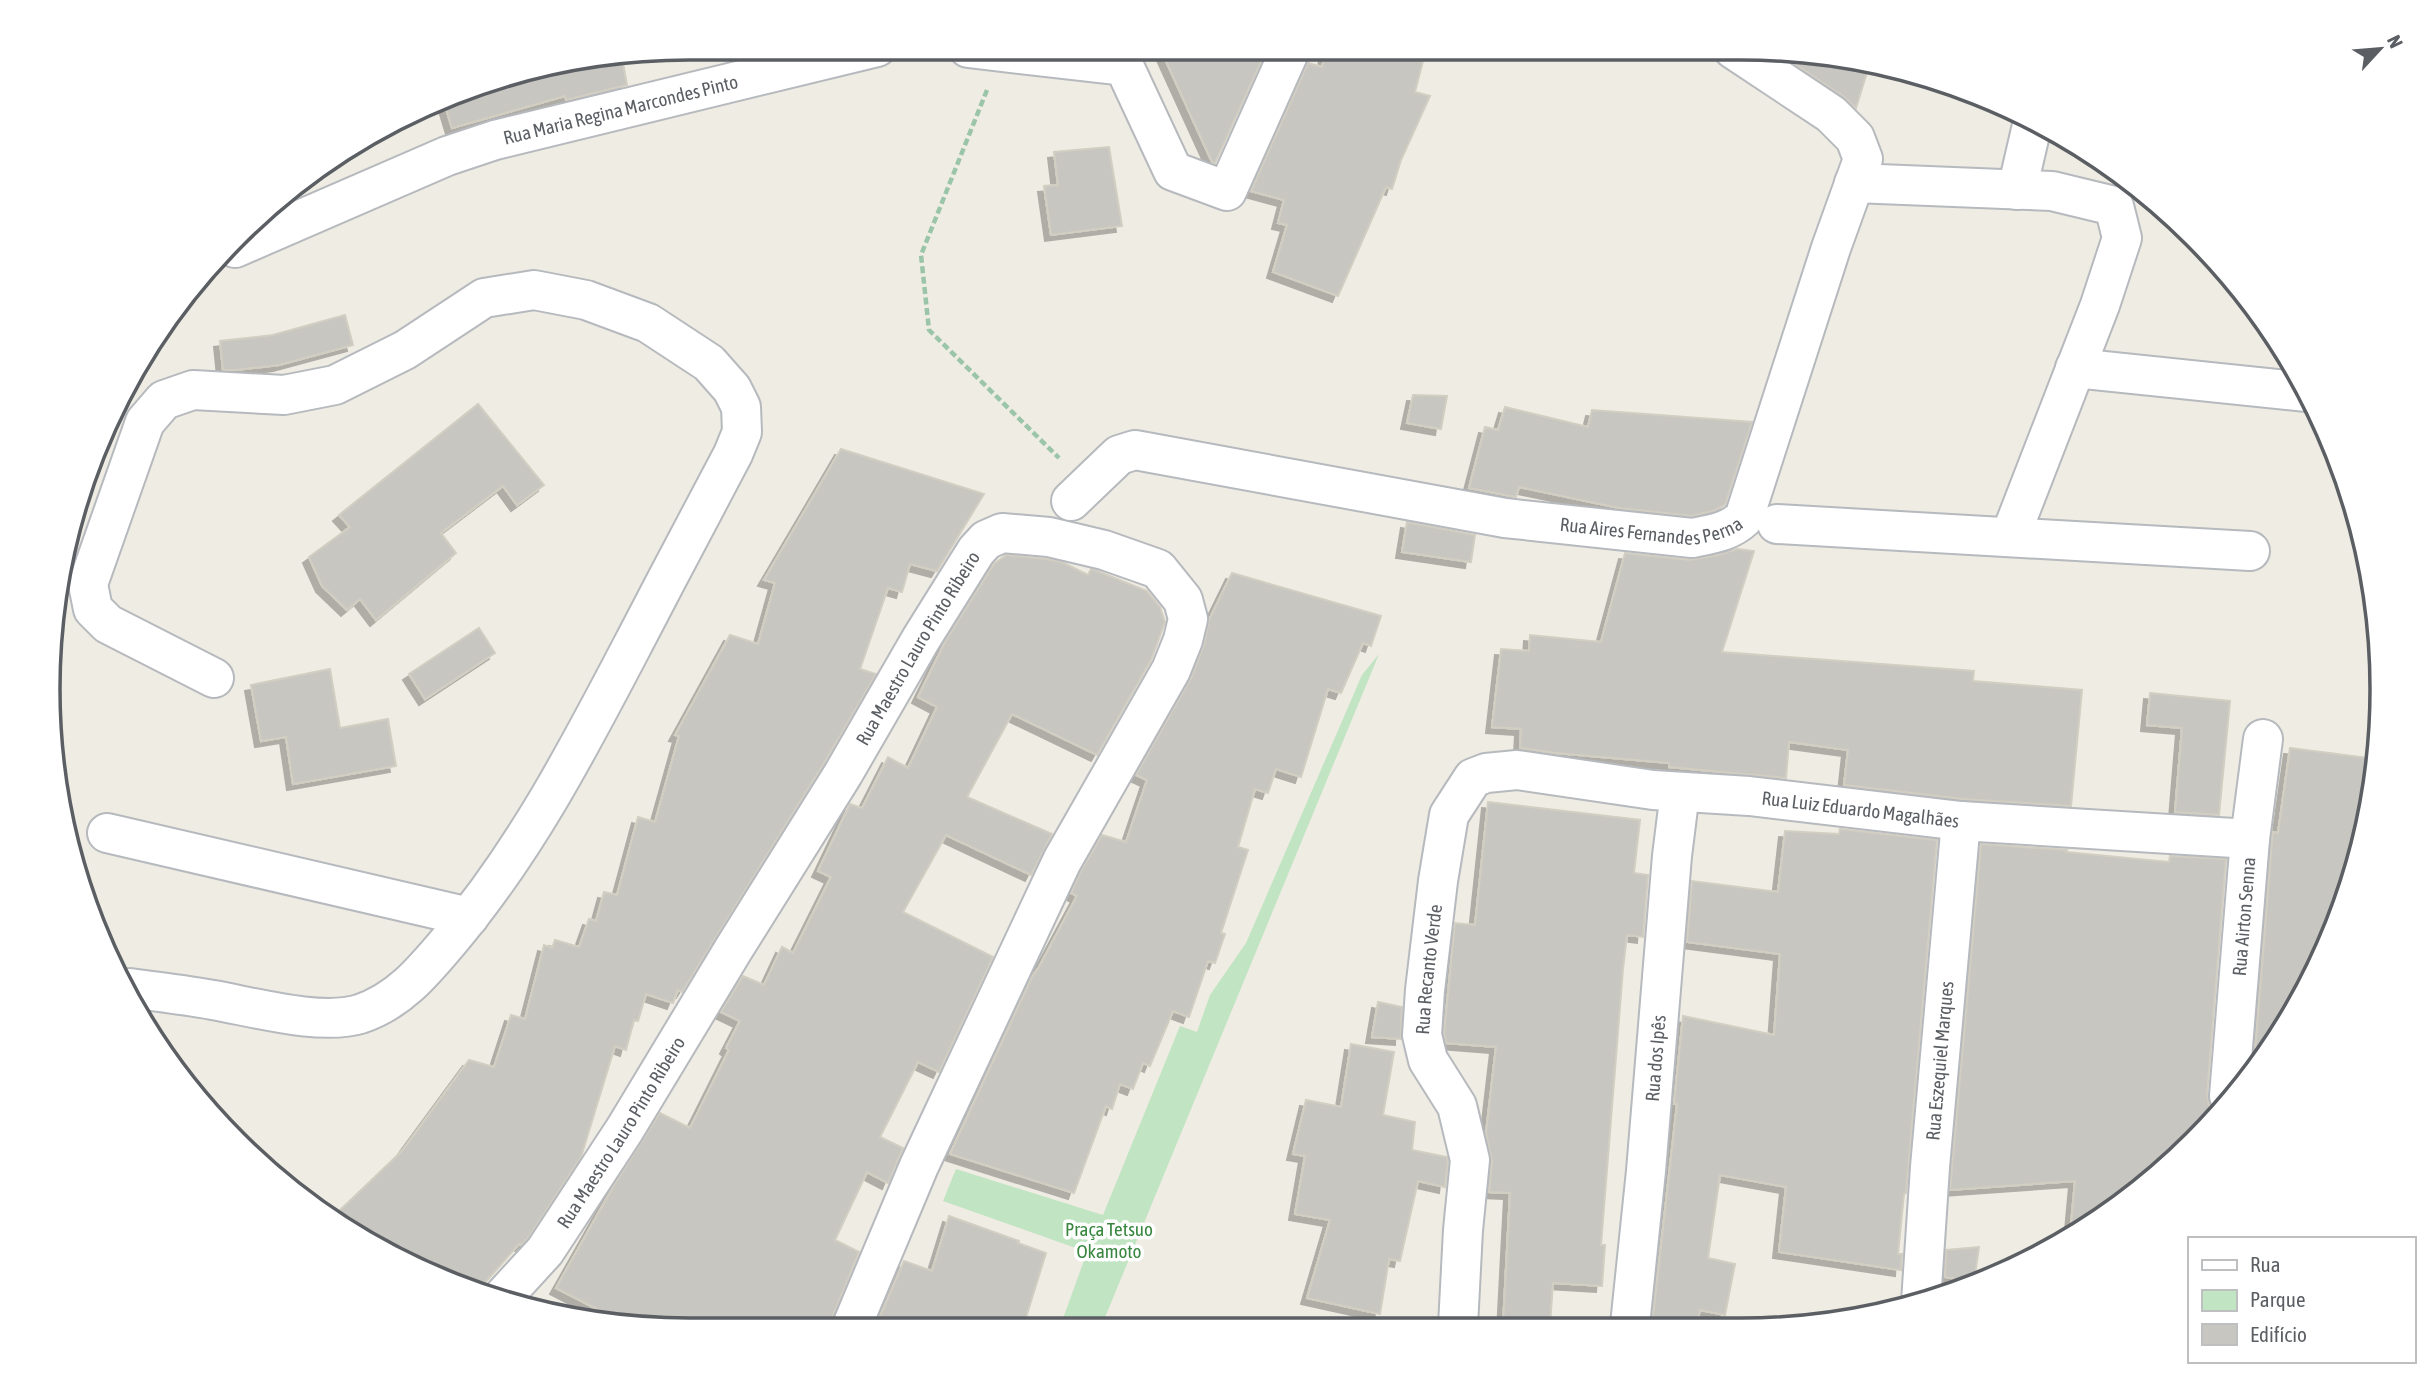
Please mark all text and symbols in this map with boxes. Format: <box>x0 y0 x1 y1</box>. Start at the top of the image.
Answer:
north arrow <box>2345 14 2415 84</box>
text: N <box>2383 32 2408 51</box>
street label: Rua Maria Regina Marcondes Pinto <box>501 70 740 149</box>
street label: Rua Aires Fernandes Perna <box>1559 512 1747 549</box>
street label: Rua Maestro Lauro Pinto Ribeiro <box>851 547 984 749</box>
street label: Rua Luiz Eduardo Magalhães <box>1761 787 1961 832</box>
street label: Rua Airton Senna <box>2228 856 2259 977</box>
street label: Rua Recanto Verde <box>1411 903 1446 1035</box>
street label: Rua Eszequiel Marques <box>1921 980 1958 1141</box>
street label: Rua dos Ipês <box>1641 1014 1670 1102</box>
street label: Rua Maestro Lauro Pinto Ribeiro <box>552 1032 689 1232</box>
park label: Praça Tetsuo Okamoto <box>1065 1218 1153 1262</box>
legend <box>2188 1237 2415 1363</box>
text: Rua <box>2250 1252 2280 1276</box>
text: Parque <box>2250 1287 2305 1311</box>
text: Edifício <box>2250 1322 2307 1346</box>

